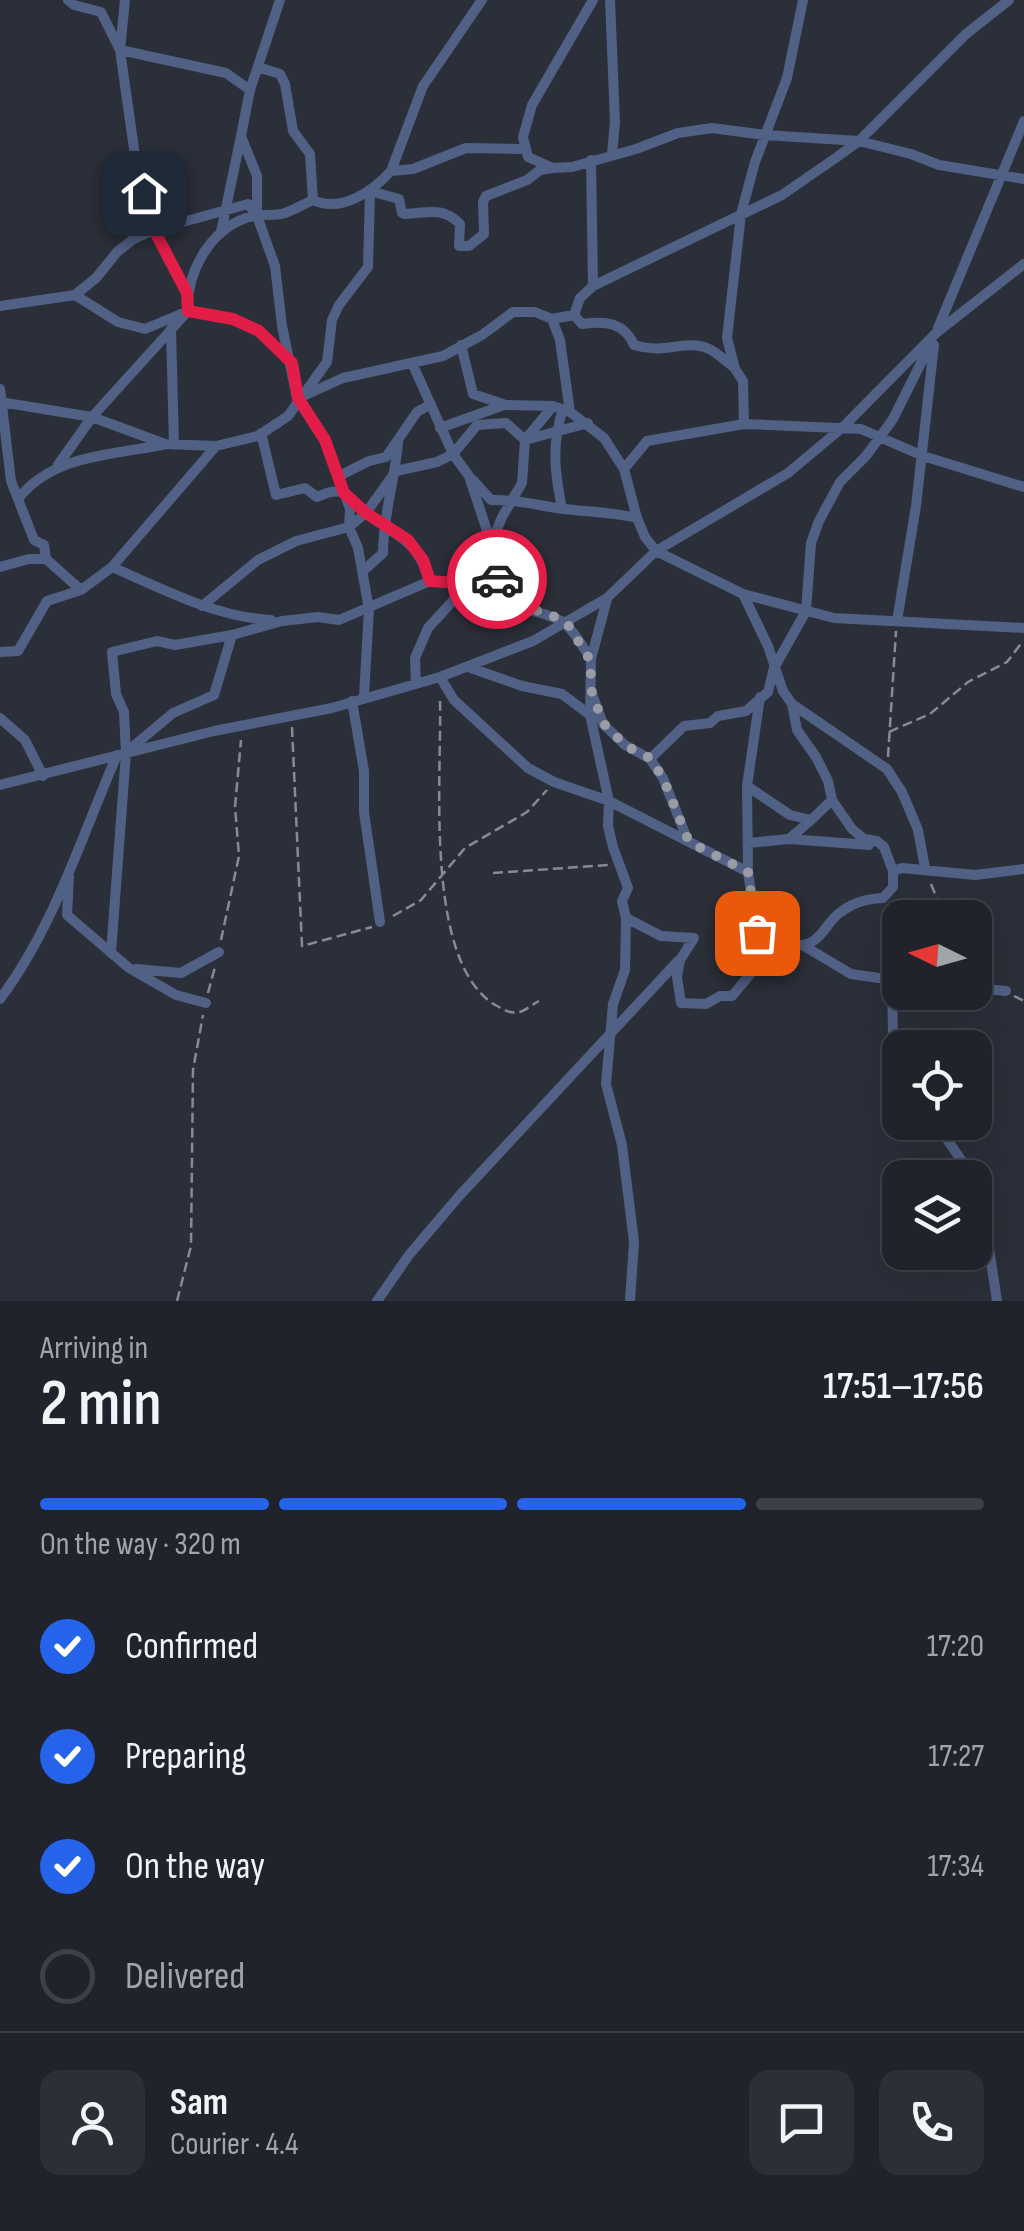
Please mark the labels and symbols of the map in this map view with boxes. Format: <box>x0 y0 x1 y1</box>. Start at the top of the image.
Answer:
pin <box>102 151 187 236</box>
courier <box>447 529 547 629</box>
pin <box>715 891 800 976</box>
north arrow <box>882 900 992 1010</box>

